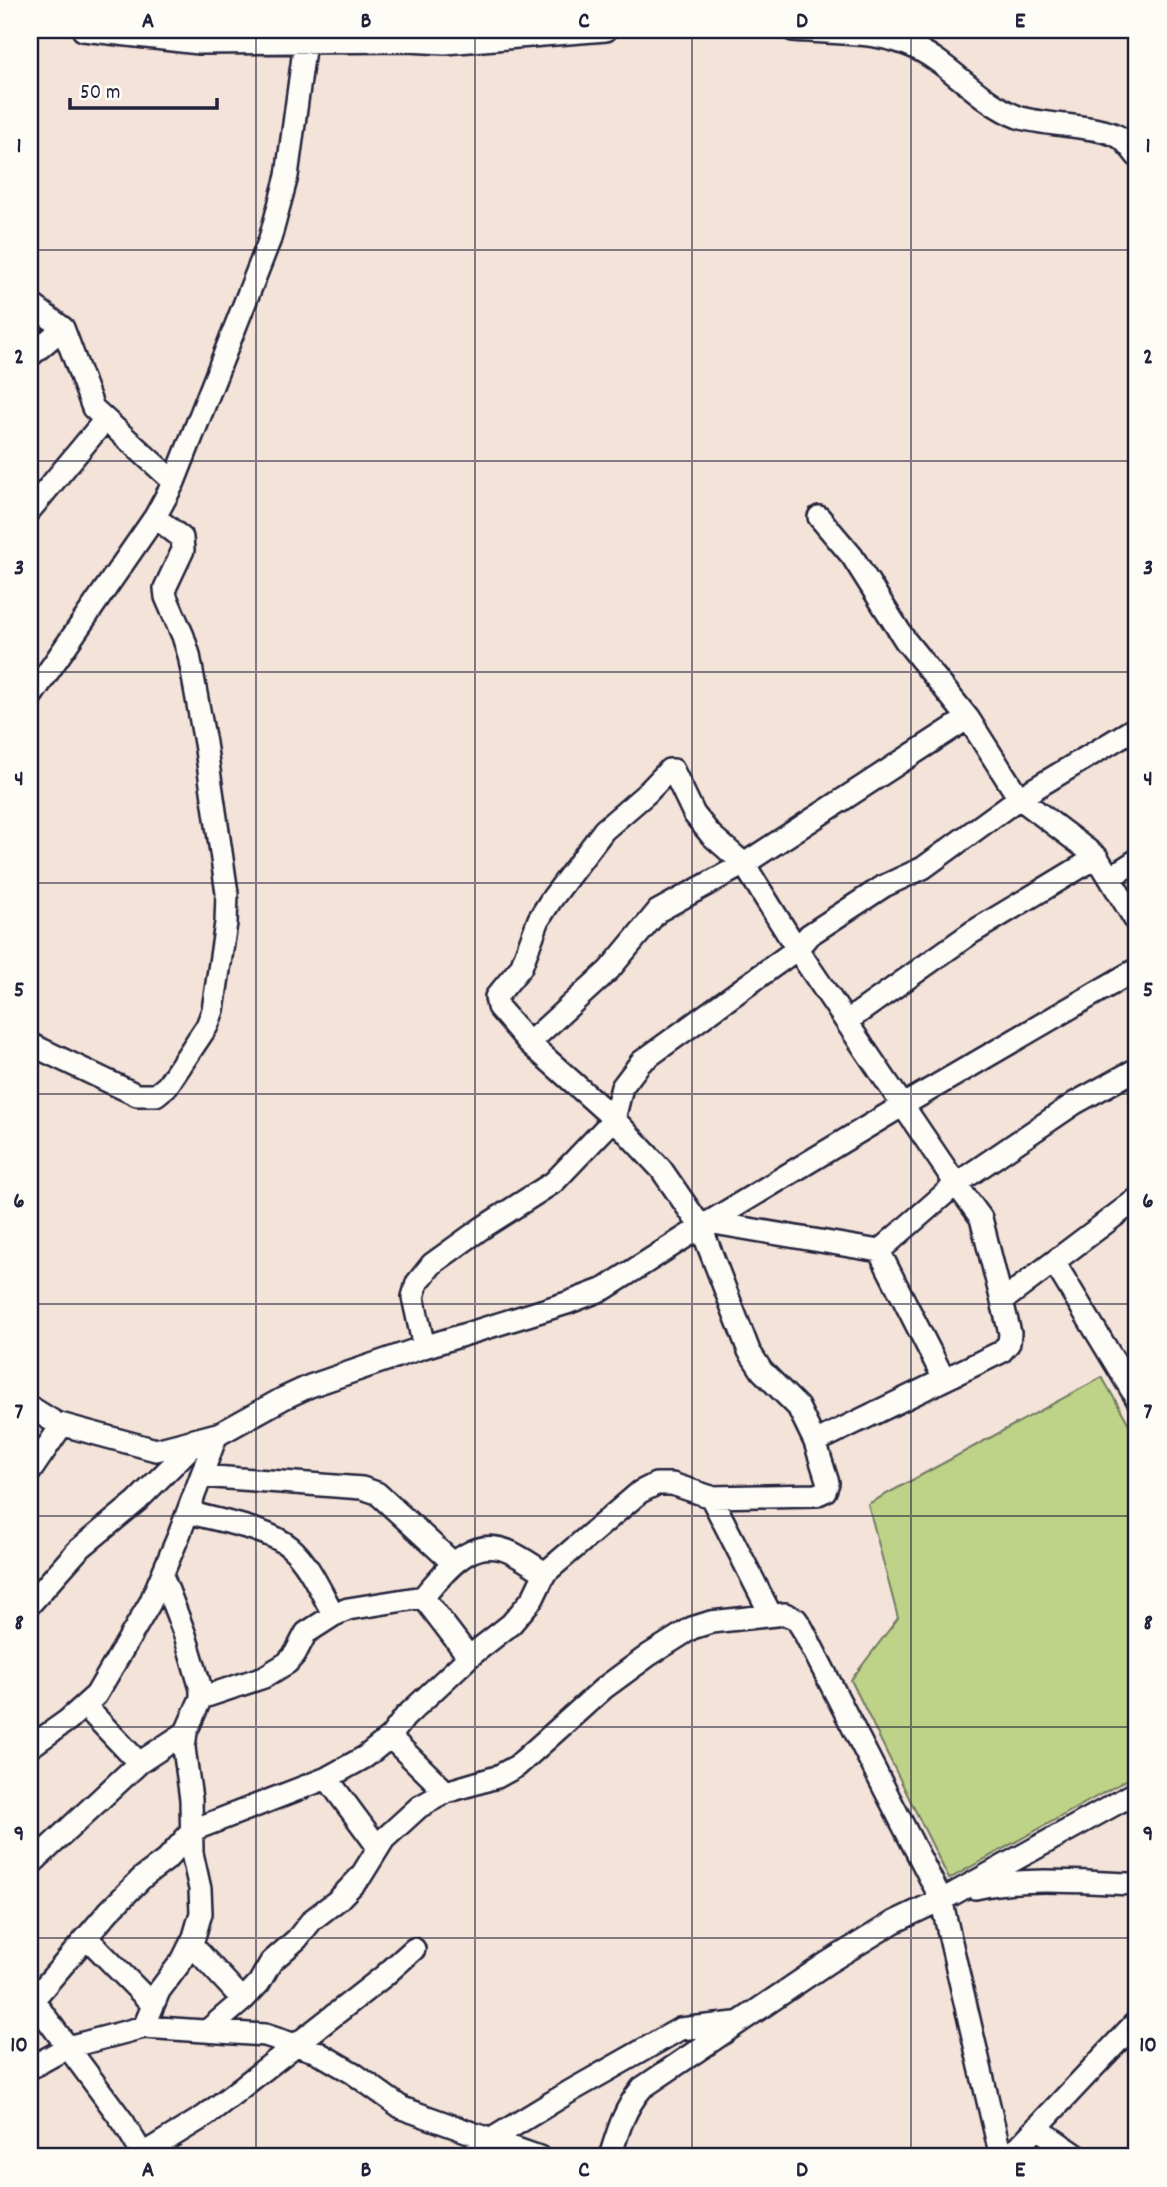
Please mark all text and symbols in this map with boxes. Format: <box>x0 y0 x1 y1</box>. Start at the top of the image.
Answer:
text: A <box>142 6 154 39</box>
text: B <box>361 6 372 39</box>
text: C <box>578 6 590 39</box>
text: D <box>796 6 808 39</box>
text: E <box>1015 6 1026 39</box>
scale bar <box>70 66 217 110</box>
text: 50 m <box>80 79 120 109</box>
text: 1 <box>16 131 22 164</box>
text: 1 <box>1145 131 1151 164</box>
text: 2 <box>14 342 24 375</box>
text: 2 <box>1143 342 1153 375</box>
text: 3 <box>14 553 24 586</box>
text: 3 <box>1143 553 1153 586</box>
text: 4 <box>14 764 24 797</box>
text: 4 <box>1143 764 1153 797</box>
text: 5 <box>14 975 24 1008</box>
text: 5 <box>1143 975 1153 1008</box>
text: 6 <box>13 1186 25 1219</box>
text: 6 <box>1142 1186 1154 1219</box>
text: 7 <box>15 1397 24 1430</box>
text: 7 <box>1144 1397 1153 1430</box>
text: 8 <box>14 1608 24 1641</box>
text: 8 <box>1143 1608 1153 1641</box>
text: 9 <box>14 1819 24 1852</box>
text: 9 <box>1143 1819 1153 1852</box>
text: 10 <box>10 2030 28 2063</box>
text: 10 <box>1139 2030 1157 2063</box>
text: A <box>142 2155 154 2187</box>
text: B <box>361 2155 372 2187</box>
text: C <box>578 2155 590 2187</box>
text: D <box>796 2155 808 2187</box>
text: E <box>1015 2155 1026 2187</box>

